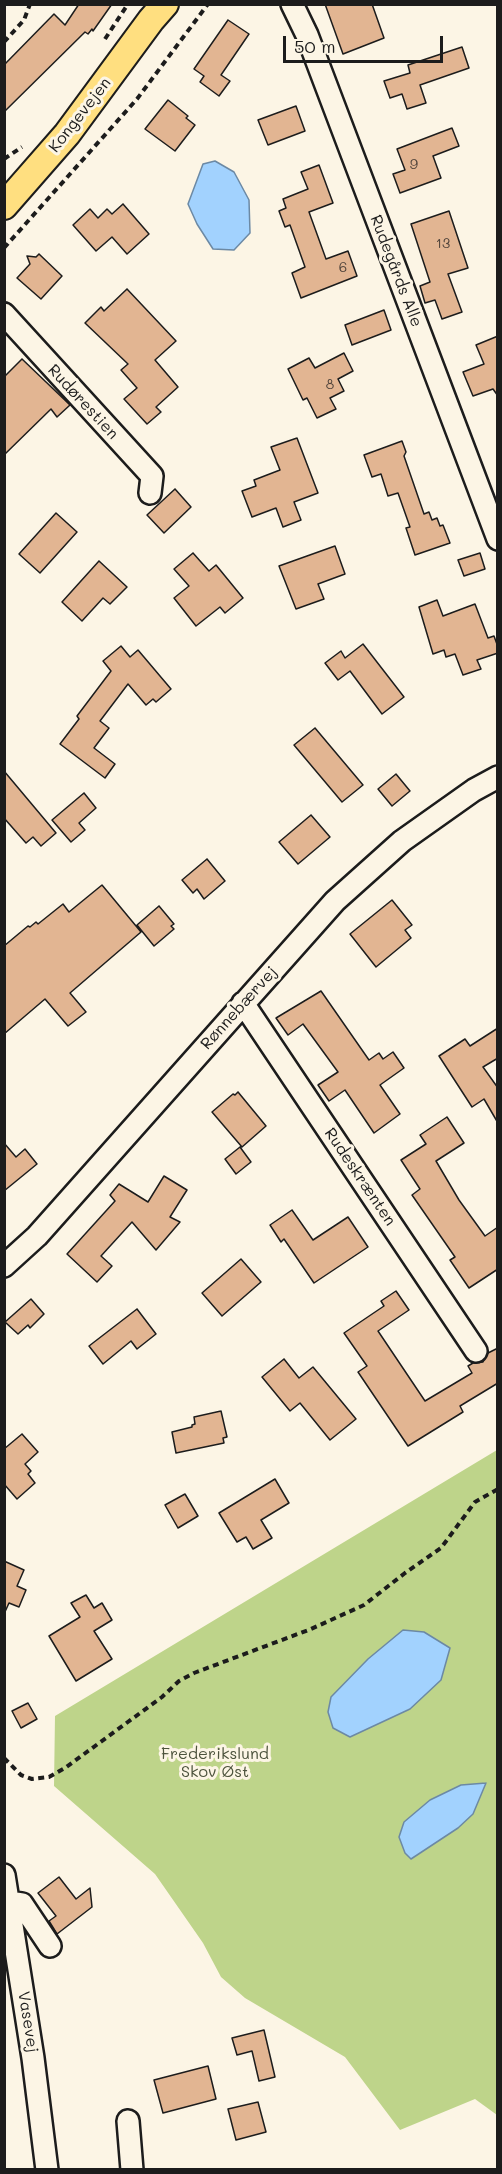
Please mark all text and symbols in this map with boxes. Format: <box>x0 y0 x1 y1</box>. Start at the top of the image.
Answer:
scale bar <box>286 24 446 62</box>
text: 50 m <box>294 34 336 58</box>
street label: Kongevejen <box>45 74 115 156</box>
house number: 9 <box>410 157 418 173</box>
street label: Rudegårds Alle <box>366 212 426 330</box>
house number: 13 <box>436 236 450 252</box>
house number: 6 <box>339 260 347 276</box>
street label: Rudørestien <box>44 361 122 443</box>
house number: 8 <box>326 377 334 393</box>
street label: Rønnebærvej <box>197 962 281 1054</box>
street label: Rudeskrænten <box>320 1124 400 1230</box>
park label: Frederikslund Skov Øst <box>161 1744 269 1782</box>
street label: Vasevej <box>14 1990 42 2054</box>

